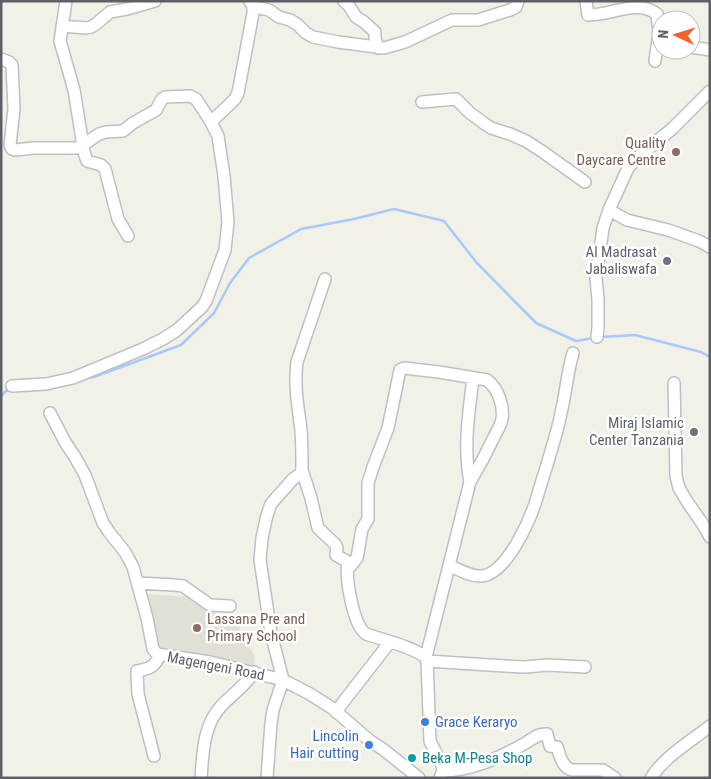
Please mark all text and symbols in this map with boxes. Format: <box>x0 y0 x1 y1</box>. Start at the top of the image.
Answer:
north arrow <box>651 10 701 60</box>
text: N <box>655 29 671 39</box>
place label: Quality Daycare Centre <box>576 134 666 169</box>
marker: Quality Daycare Centre <box>670 146 682 158</box>
place label: Al Madrasat Jabaliswafa <box>585 243 657 278</box>
marker: Al Madrasat Jabaliswafa <box>661 255 673 267</box>
place label: Miraj Islamic Center Tanzania <box>589 414 684 449</box>
marker: Miraj Islamic Center Tanzania <box>688 426 700 438</box>
place label: Lassana Pre and Primary School <box>207 610 305 645</box>
marker: Lassana Pre and Primary School <box>191 622 203 634</box>
street label: Magengeni Road <box>166 648 266 684</box>
place label: Grace Keraryo <box>435 713 518 731</box>
marker: Grace Keraryo <box>419 716 431 728</box>
place label: Lincolin Hair cutting <box>290 727 359 762</box>
marker: Lincolin Hair cutting <box>363 739 375 751</box>
place label: Beka M-Pesa Shop <box>422 749 532 767</box>
marker: Beka M-Pesa Shop <box>406 752 418 764</box>

